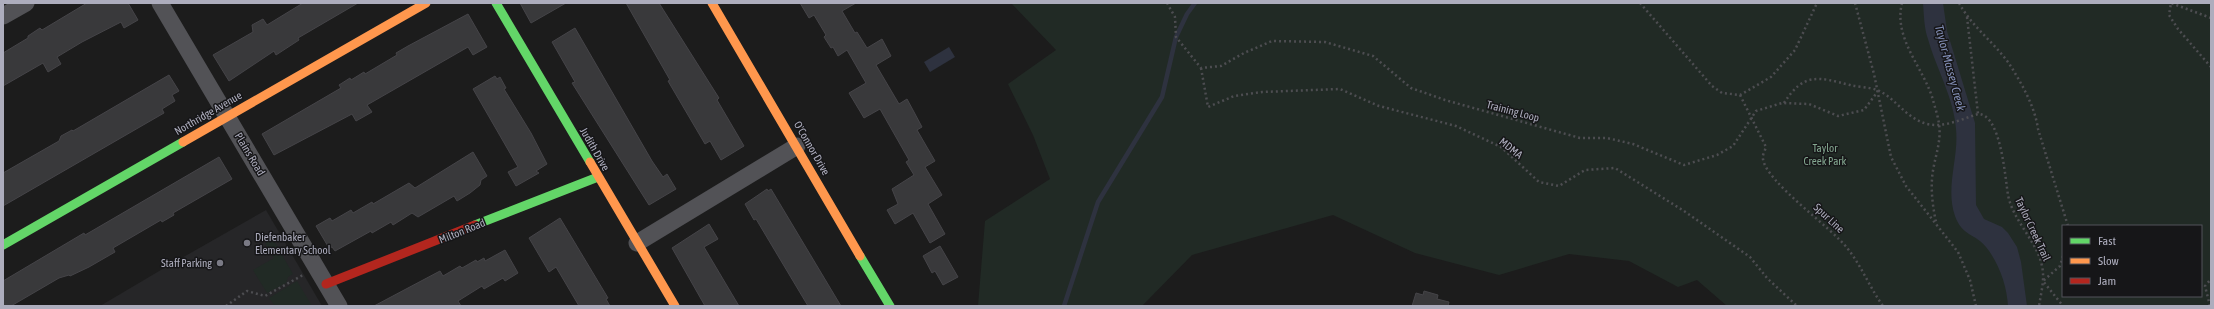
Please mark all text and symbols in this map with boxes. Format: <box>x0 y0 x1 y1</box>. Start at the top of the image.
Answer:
water label: Taylor-Massey Creek <box>1932 23 1968 113</box>
street label: Northridge Avenue <box>172 89 244 137</box>
street label: Training Loop <box>1485 98 1541 124</box>
street label: O'Connor Drive <box>792 119 832 177</box>
street label: Judith Drive <box>578 125 612 173</box>
street label: Plains Road <box>233 130 267 178</box>
street label: MDMA <box>1497 135 1526 161</box>
park label: Taylor Creek Park <box>1804 142 1847 167</box>
street label: Taylor Creek Trail <box>2013 195 2053 263</box>
street label: Spur Line <box>1811 201 1847 235</box>
street label: Milton Road <box>437 216 487 246</box>
legend <box>2062 225 2202 297</box>
place label: Diefenbaker Elementary School <box>255 231 331 256</box>
text: Fast <box>2098 234 2116 248</box>
marker: Diefenbaker Elementary School <box>242 238 252 248</box>
text: Slow <box>2098 254 2119 268</box>
place label: Staff Parking <box>161 257 212 269</box>
marker: Staff Parking <box>215 258 225 268</box>
text: Jam <box>2098 274 2116 288</box>

